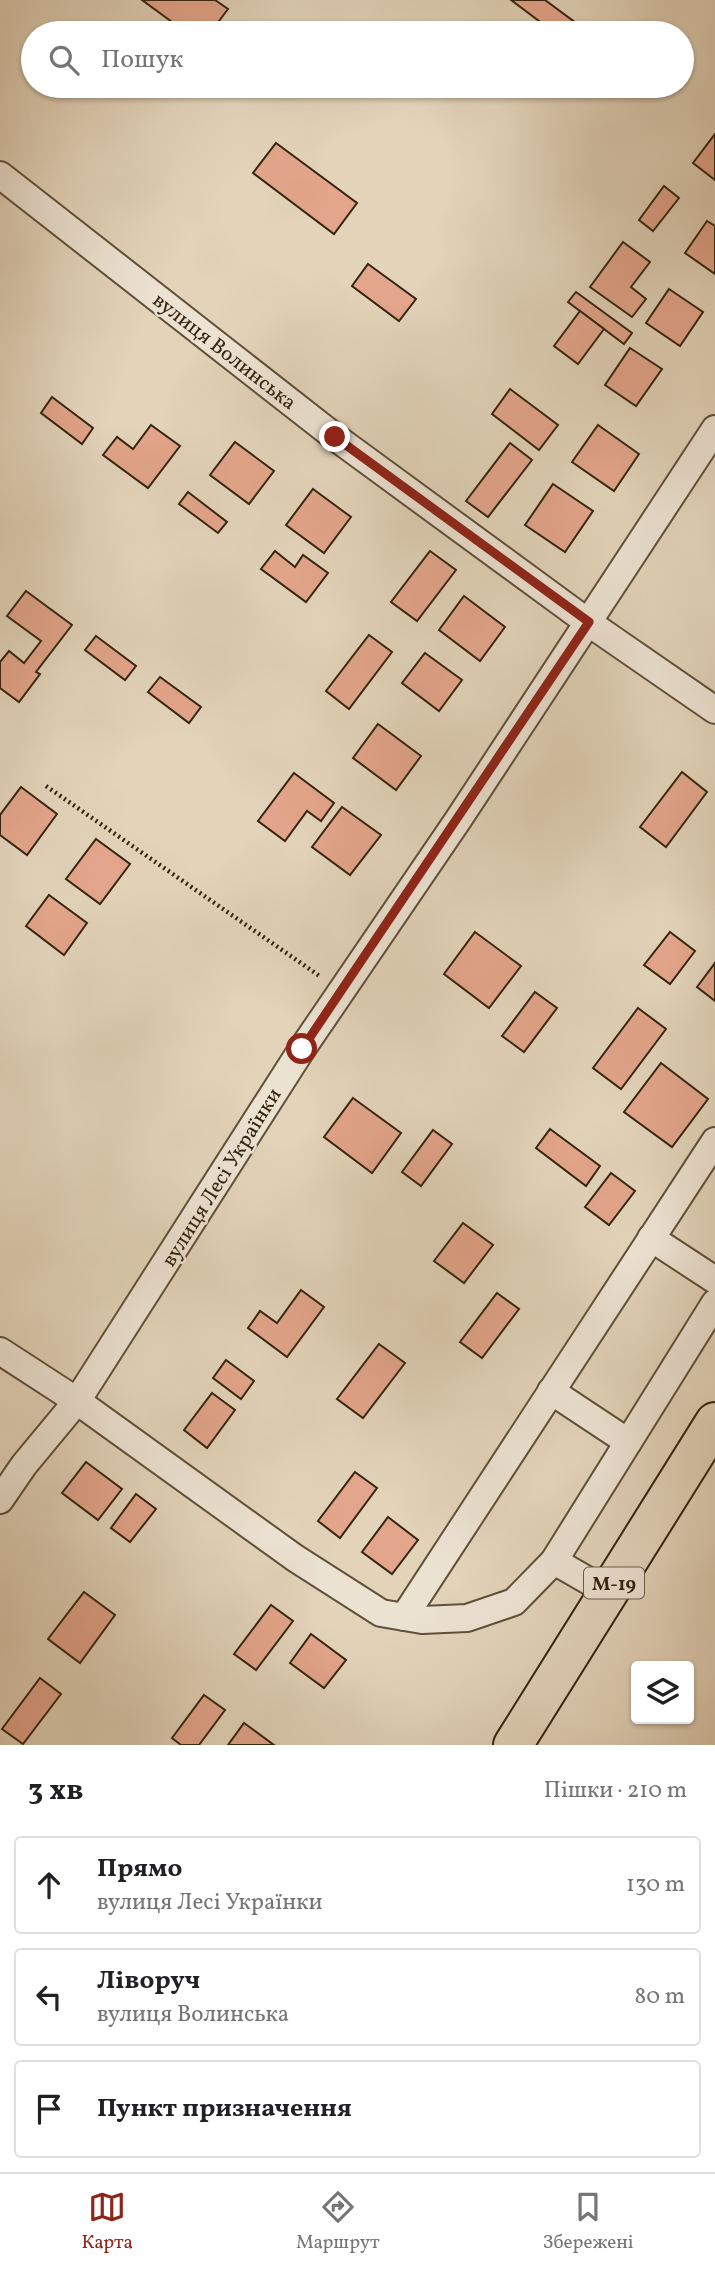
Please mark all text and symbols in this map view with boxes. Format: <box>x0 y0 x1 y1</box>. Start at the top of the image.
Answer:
search box <box>21 21 694 98</box>
icon: search <box>45 41 83 79</box>
text: Пошук <box>101 42 183 78</box>
street label: вулиця Волинська <box>146 287 302 418</box>
route end <box>319 421 350 452</box>
route start <box>286 1033 317 1064</box>
street label: вулиця Лесі Українки <box>155 1083 289 1273</box>
road number: М-19 <box>584 1568 644 1598</box>
map controls <box>631 1661 694 1724</box>
button: layers <box>631 1661 694 1724</box>
text: 3 хв <box>28 1770 84 1812</box>
text: Пішки · 210 m <box>544 1775 687 1807</box>
text: Прямо <box>97 1851 182 1887</box>
icon: ahead <box>30 1866 68 1904</box>
text: 130 m <box>626 1869 685 1901</box>
text: вулиця Лесі Українки <box>97 1887 323 1919</box>
text: Ліворуч <box>97 1963 200 1999</box>
icon: left <box>30 1978 68 2016</box>
text: 80 m <box>635 1981 685 2013</box>
text: вулиця Волинська <box>97 1999 289 2031</box>
icon: arrive <box>30 2090 68 2128</box>
text: Пункт призначення <box>97 2091 352 2127</box>
tab: Карта <box>81 2188 133 2256</box>
tab: Маршрут <box>296 2188 380 2256</box>
tab: Збережені <box>543 2188 634 2256</box>

